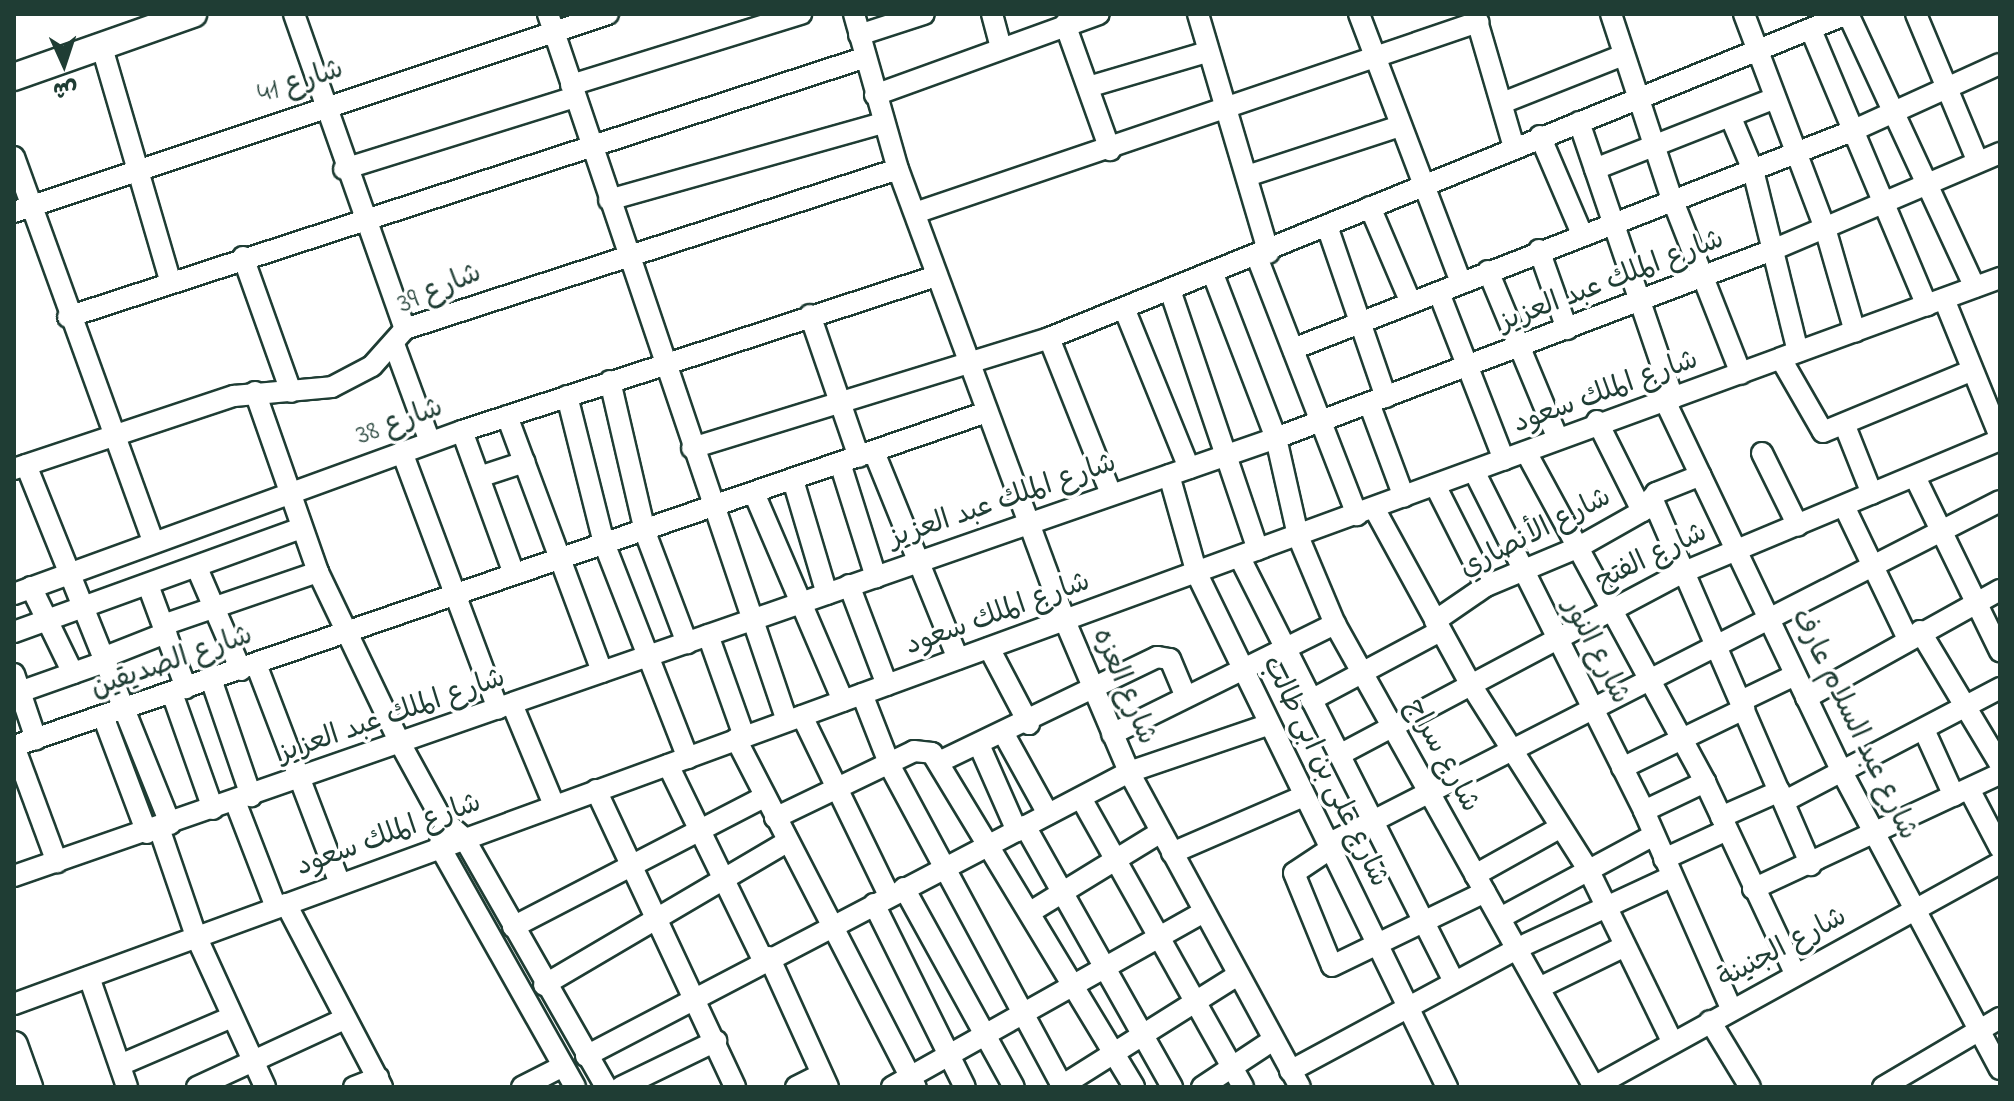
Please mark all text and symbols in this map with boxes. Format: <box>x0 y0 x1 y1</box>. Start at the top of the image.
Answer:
north arrow <box>24 24 104 104</box>
street label: شارع 41 <box>254 53 348 113</box>
text: ش <box>52 71 78 105</box>
street label: شارع الملك عبد العزيز <box>1495 224 1729 340</box>
street label: شارع 39 <box>393 257 487 323</box>
street label: شارع الملك سعود <box>1509 344 1703 442</box>
street label: شارع 38 <box>352 392 448 454</box>
street label: شارع الملك عبد العزيز <box>885 447 1121 557</box>
street label: شارع الأنصاري <box>1455 481 1617 587</box>
street label: شارع الفتح <box>1591 517 1713 599</box>
street label: شارع الملك سعود <box>901 566 1095 664</box>
street label: شارع النور <box>1554 594 1636 710</box>
street label: شارع عبد السلام عارف <box>1783 604 1923 846</box>
street label: شارع الصديقين <box>87 620 257 706</box>
street label: شارع العزه <box>1084 624 1162 750</box>
street label: شارع على بن ابى طالب <box>1253 651 1395 893</box>
street label: شارع الملك عبد العزيز <box>274 662 510 772</box>
street label: شارع سراج <box>1396 693 1486 819</box>
street label: شارع الملك سعود <box>292 787 486 885</box>
street label: شارع الجنينة <box>1713 901 1853 997</box>

